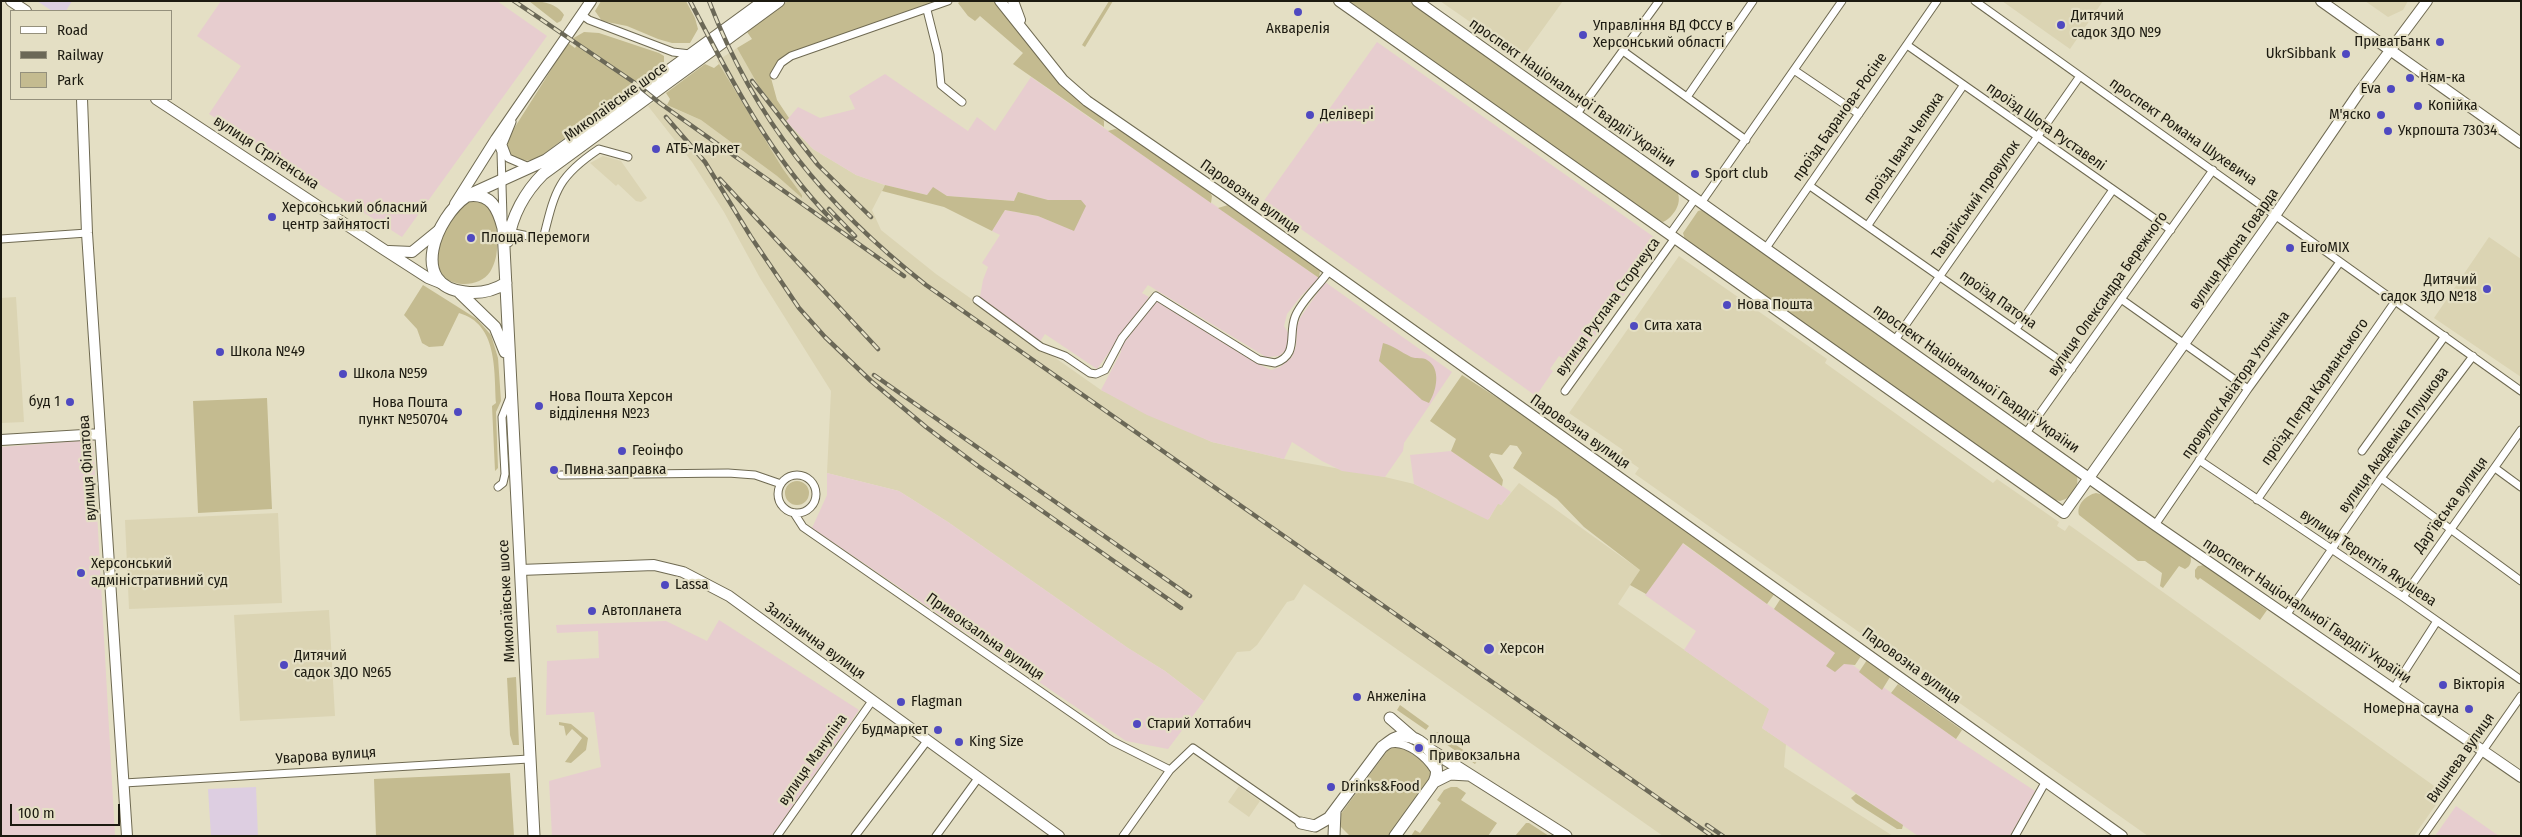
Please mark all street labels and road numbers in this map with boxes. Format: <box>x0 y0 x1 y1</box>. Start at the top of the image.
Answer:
street label: проспект Національної Гвардії України <box>1465 15 1679 171</box>
street label: проїзд Баранова-Росіне <box>1789 49 1891 185</box>
street label: Миколаївське шосе <box>561 59 671 145</box>
street label: проспект Романа Шухевича <box>2106 74 2260 190</box>
street label: проїзд Шота Руставелі <box>1983 79 2109 175</box>
street label: проїзд Івана Челюка <box>1860 89 1948 207</box>
street label: вулиця Стрітенська <box>210 112 322 194</box>
street label: Таврійський провулок <box>1928 137 2024 263</box>
street label: Паровозна вулиця <box>1197 156 1303 238</box>
street label: вулиця Джона Говарда <box>2185 185 2283 313</box>
street label: вулиця Олександра Бережного <box>2044 208 2172 380</box>
street label: вулиця Руслана Сторчеуса <box>1552 234 1664 380</box>
street label: проїзд Патона <box>1956 267 2040 333</box>
street label: проспект Національної Гвардії України <box>1869 301 2083 457</box>
street label: провулок Авіатора Уточкіна <box>2178 308 2294 462</box>
street label: проїзд Петра Карманського <box>2257 315 2373 469</box>
street label: вулиця Академіка Глушкова <box>2335 363 2453 517</box>
street label: Паровозна вулиця <box>1527 391 1633 473</box>
street label: вулиця Філатова <box>75 414 101 522</box>
street label: Дар'ївська вулиця <box>2410 453 2492 557</box>
street label: вулиця Терентія Якушева <box>2296 505 2440 611</box>
street label: проспект Національної Гвардії України <box>2199 534 2415 688</box>
street label: Миколаївське шосе <box>495 539 519 663</box>
street label: Привокзальна вулиця <box>923 590 1047 684</box>
street label: Залізнична вулиця <box>761 598 869 684</box>
street label: Паровозна вулиця <box>1858 624 1964 708</box>
street label: Вишнева вулиця <box>2423 710 2499 806</box>
street label: вулиця Мануліна <box>775 711 851 809</box>
street label: Уварова вулиця <box>275 744 377 768</box>

